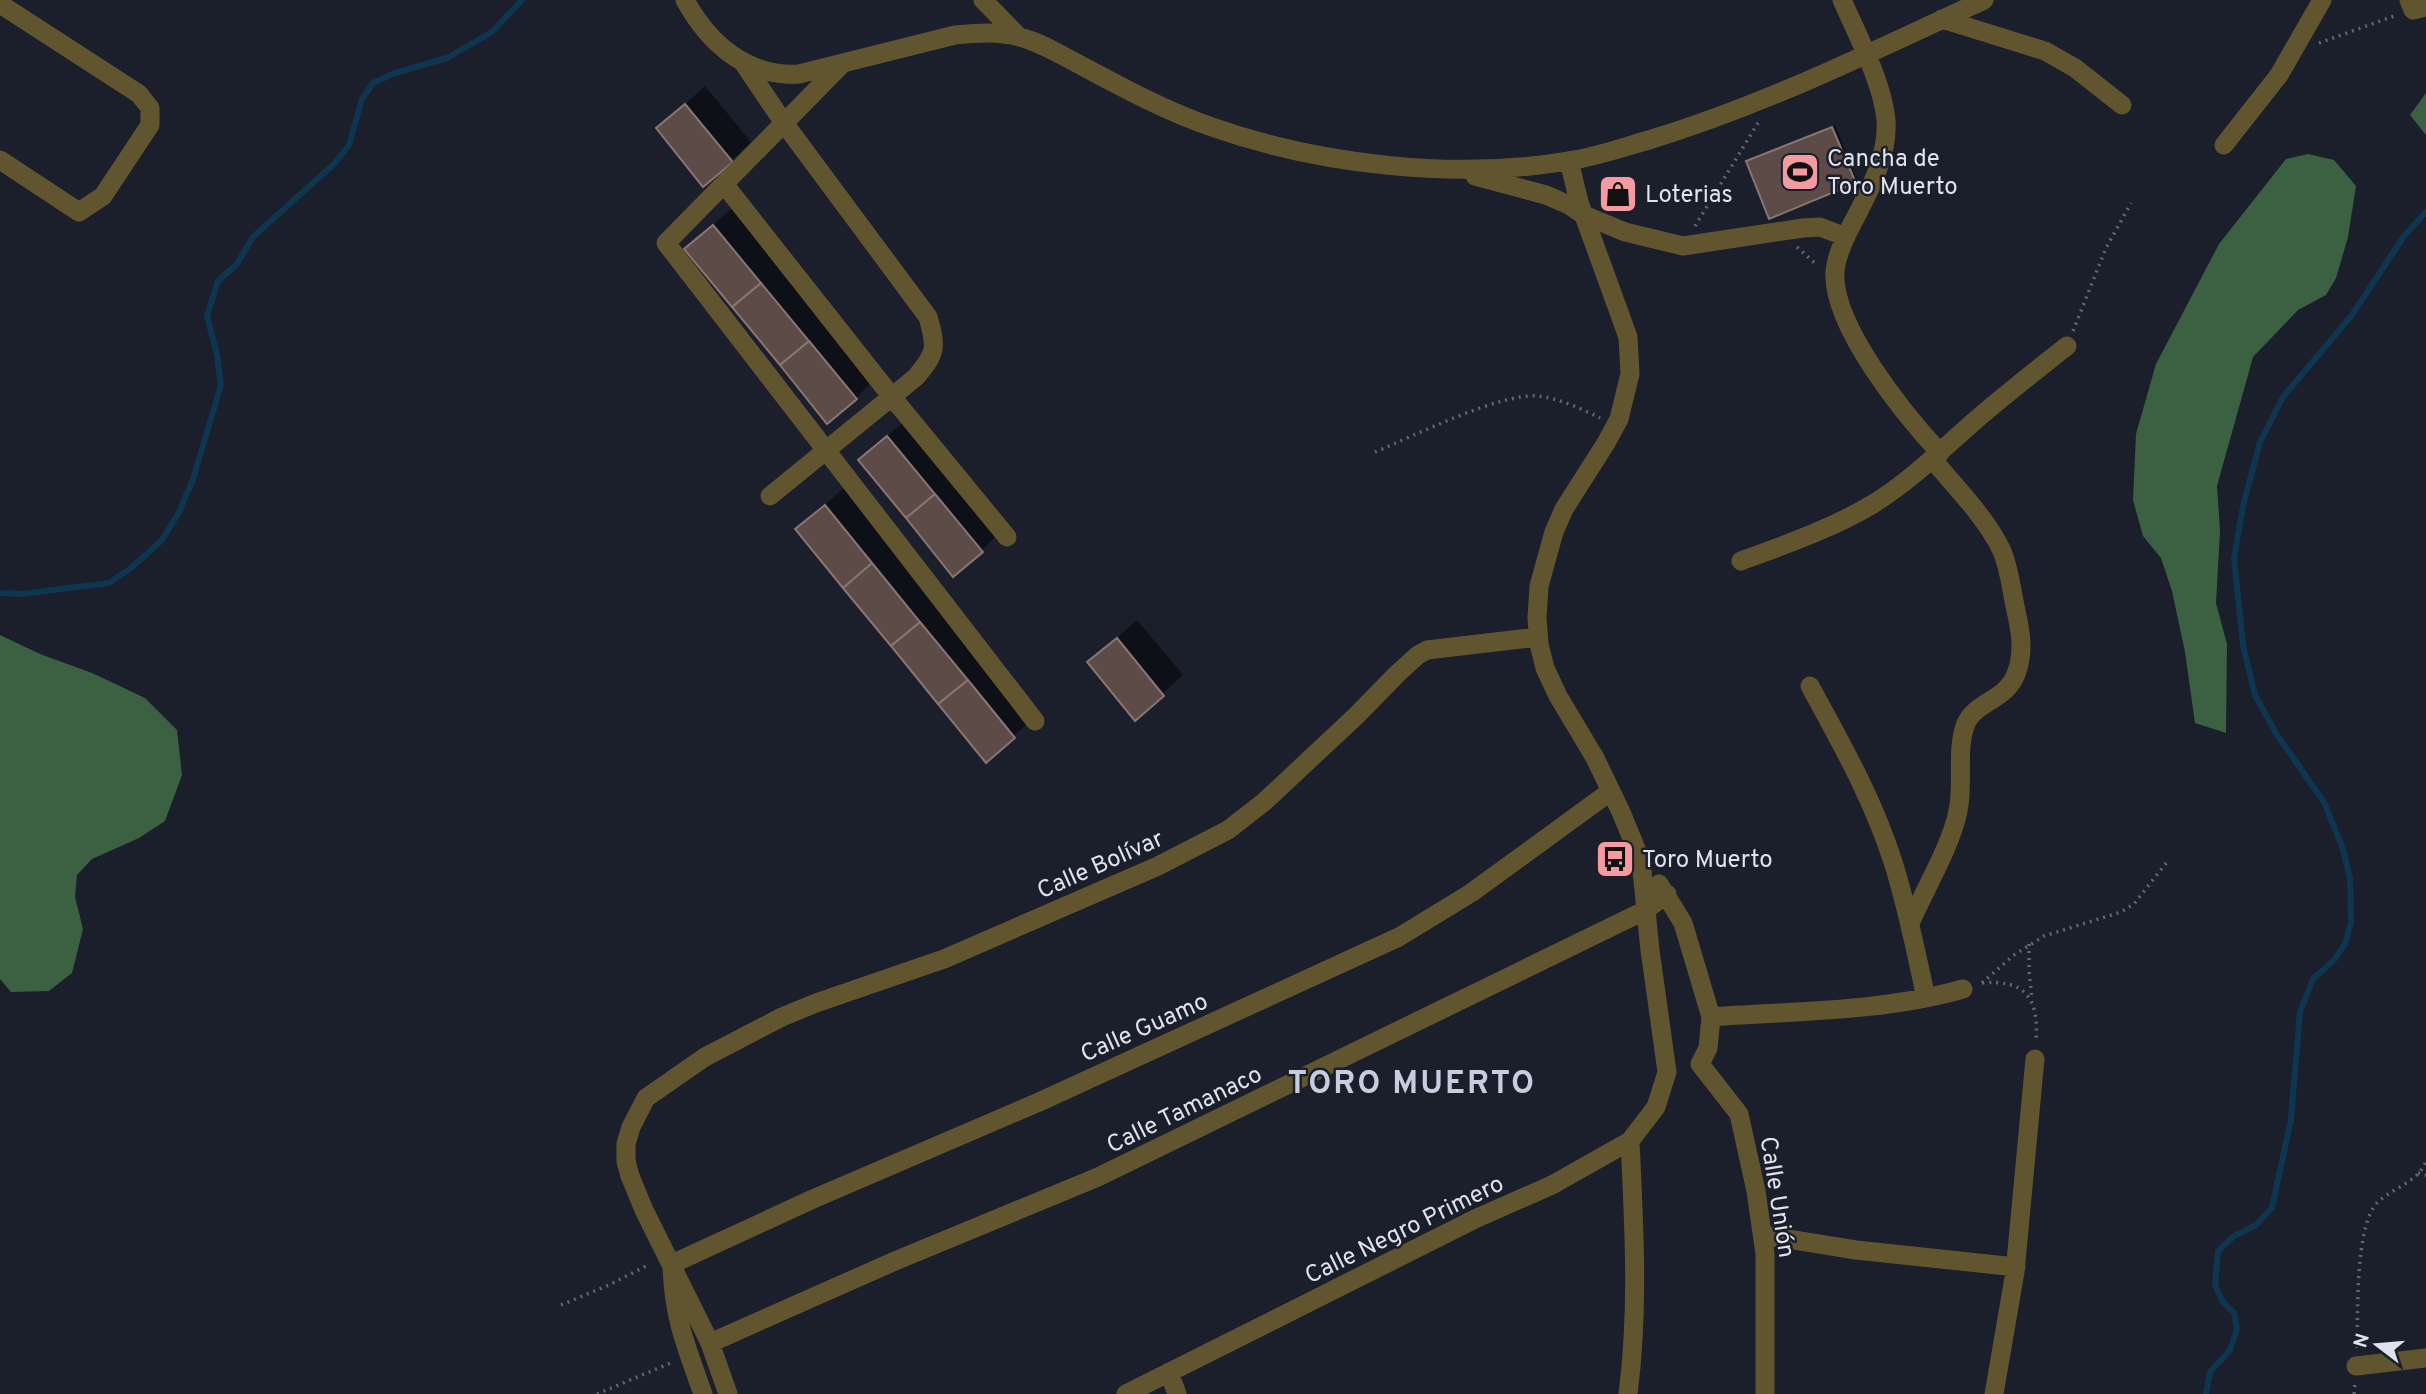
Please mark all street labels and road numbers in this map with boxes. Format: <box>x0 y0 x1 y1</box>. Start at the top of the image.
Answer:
street label: Calle Bolívar <box>1033 825 1169 907</box>
street label: Calle Guamo <box>1076 987 1213 1070</box>
street label: Calle Tamanaco <box>1102 1060 1268 1161</box>
street label: Calle Unión <box>1752 1135 1800 1260</box>
street label: Calle Negro Primero <box>1301 1170 1509 1292</box>

